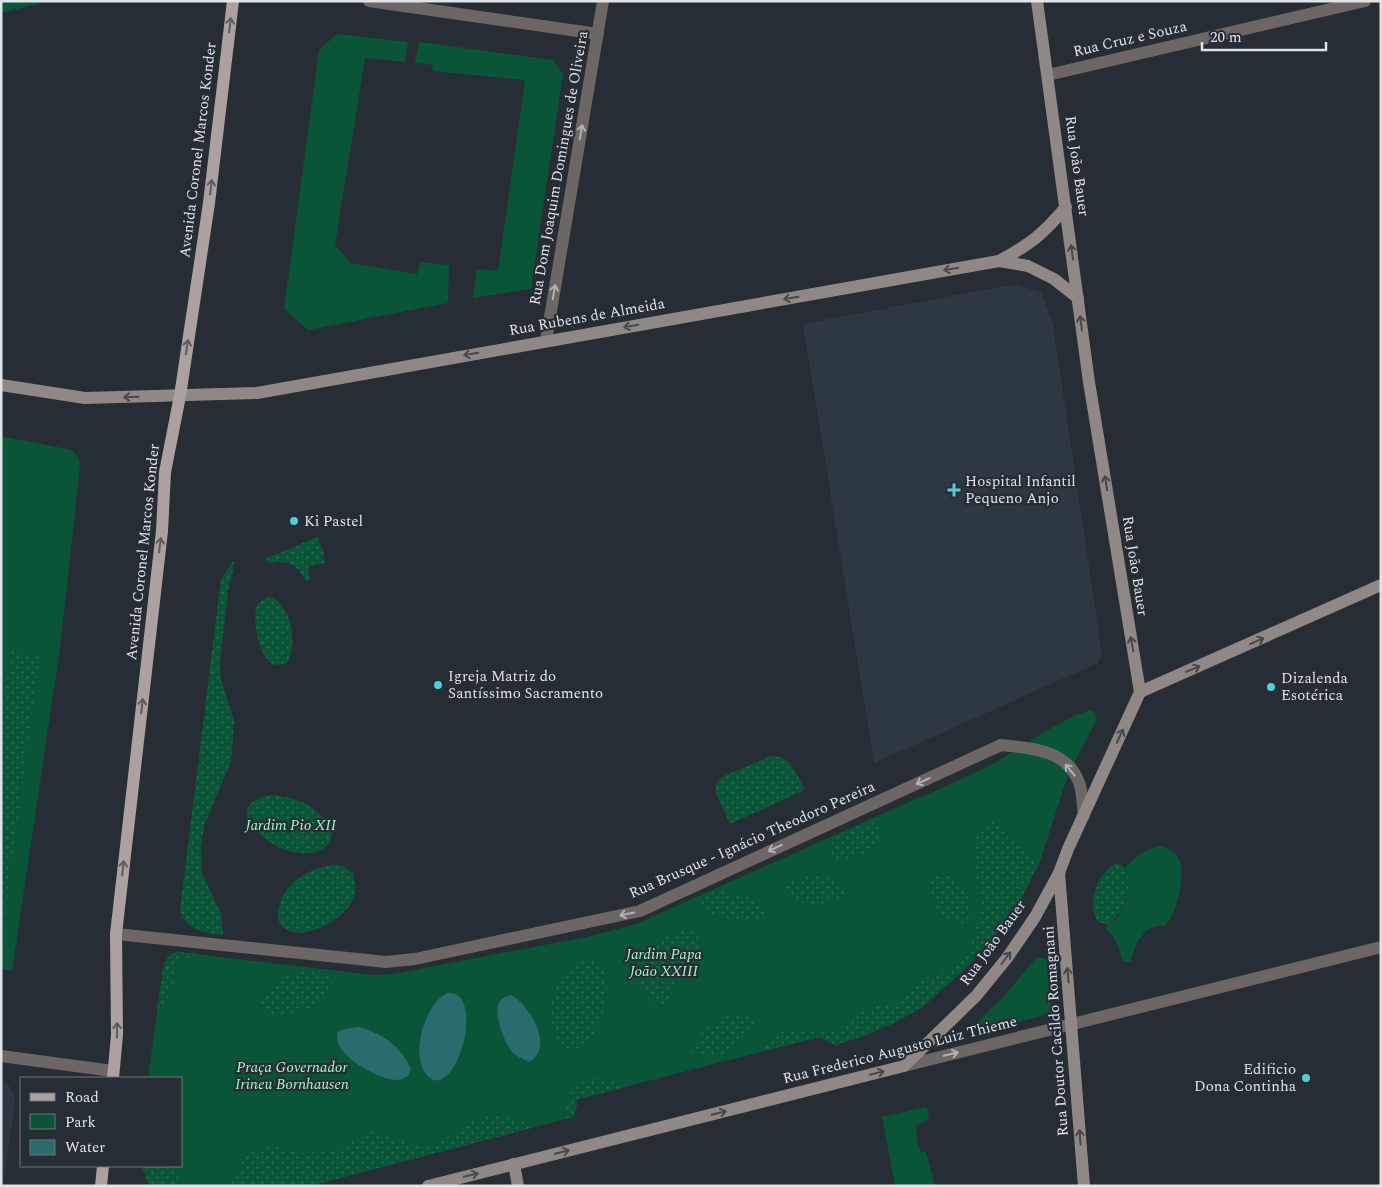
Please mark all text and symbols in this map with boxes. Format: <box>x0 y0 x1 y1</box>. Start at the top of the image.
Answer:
street label: Rua Cruz e Souza <box>1071 15 1190 63</box>
one-way arrow <box>225 18 235 34</box>
scale bar <box>1202 20 1326 52</box>
text: 20 m <box>1210 26 1242 49</box>
street label: Rua Dom Joaquim Domingues de Oliveira <box>524 28 595 307</box>
street label: Avenida Coronel Marcos Konder <box>173 41 223 259</box>
street label: Rua João Bauer <box>1059 114 1095 218</box>
one-way arrow <box>577 125 587 141</box>
one-way arrow <box>206 179 216 195</box>
one-way arrow <box>1067 245 1077 261</box>
one-way arrow <box>943 265 959 275</box>
one-way arrow <box>550 285 560 301</box>
street label: Rua Rubens de Almeida <box>507 292 667 342</box>
one-way arrow <box>783 293 799 303</box>
one-way arrow <box>1076 315 1086 331</box>
one-way arrow <box>623 321 639 331</box>
one-way arrow <box>182 340 192 356</box>
one-way arrow <box>463 350 479 360</box>
one-way arrow <box>123 392 140 402</box>
street label: Avenida Coronel Marcos Konder <box>120 443 166 661</box>
place label: Hospital Infantil Pequeno Anjo <box>965 470 1076 510</box>
one-way arrow <box>1100 476 1110 492</box>
marker: Hospital Infantil Pequeno Anjo <box>947 483 961 497</box>
place label: Ki Pastel <box>304 510 363 533</box>
street label: Rua João Bauer <box>1116 514 1154 618</box>
marker: Ki Pastel <box>288 515 300 527</box>
one-way arrow <box>155 537 165 553</box>
one-way arrow <box>1249 635 1264 645</box>
one-way arrow <box>1126 636 1136 652</box>
one-way arrow <box>1185 664 1200 673</box>
place label: Igreja Matriz do Santíssimo Sacramento <box>448 665 603 705</box>
place label: Dizalenda Esotérica <box>1281 667 1349 707</box>
marker: Igreja Matriz do Santíssimo Sacramento <box>432 679 444 691</box>
marker: Dizalenda Esotérica <box>1265 681 1277 693</box>
one-way arrow <box>137 699 147 715</box>
one-way arrow <box>1115 729 1125 744</box>
one-way arrow <box>1065 763 1076 776</box>
street label: Rua Brusque - Ignácio Theodoro Pereira <box>625 775 879 905</box>
one-way arrow <box>916 776 931 786</box>
park label: Jardim Pio XII <box>245 814 337 837</box>
one-way arrow <box>768 844 783 854</box>
one-way arrow <box>118 860 128 876</box>
street label: Rua João Bauer <box>954 895 1032 991</box>
one-way arrow <box>619 910 635 919</box>
street label: Rua Doutor Cacildo Romagnani <box>1037 925 1075 1137</box>
park label: Jardim Papa João XXIII <box>625 943 702 983</box>
one-way arrow <box>1001 952 1012 965</box>
one-way arrow <box>1064 968 1073 984</box>
street label: Rua Frederico Augusto Luiz Thieme <box>780 1010 1020 1090</box>
one-way arrow <box>112 1022 122 1038</box>
one-way arrow <box>943 1049 959 1059</box>
park label: Praça Governador Irineu Bornhausen <box>235 1056 349 1096</box>
place label: Edificio Dona Continha <box>1194 1058 1297 1098</box>
one-way arrow <box>868 1068 884 1077</box>
marker: Edificio Dona Continha <box>1300 1072 1312 1084</box>
legend <box>20 1077 182 1167</box>
text: Road <box>65 1086 99 1109</box>
one-way arrow <box>711 1108 727 1117</box>
text: Park <box>65 1111 96 1134</box>
one-way arrow <box>1076 1129 1085 1145</box>
text: Water <box>65 1136 105 1159</box>
one-way arrow <box>553 1147 569 1157</box>
one-way arrow <box>463 1170 479 1179</box>

